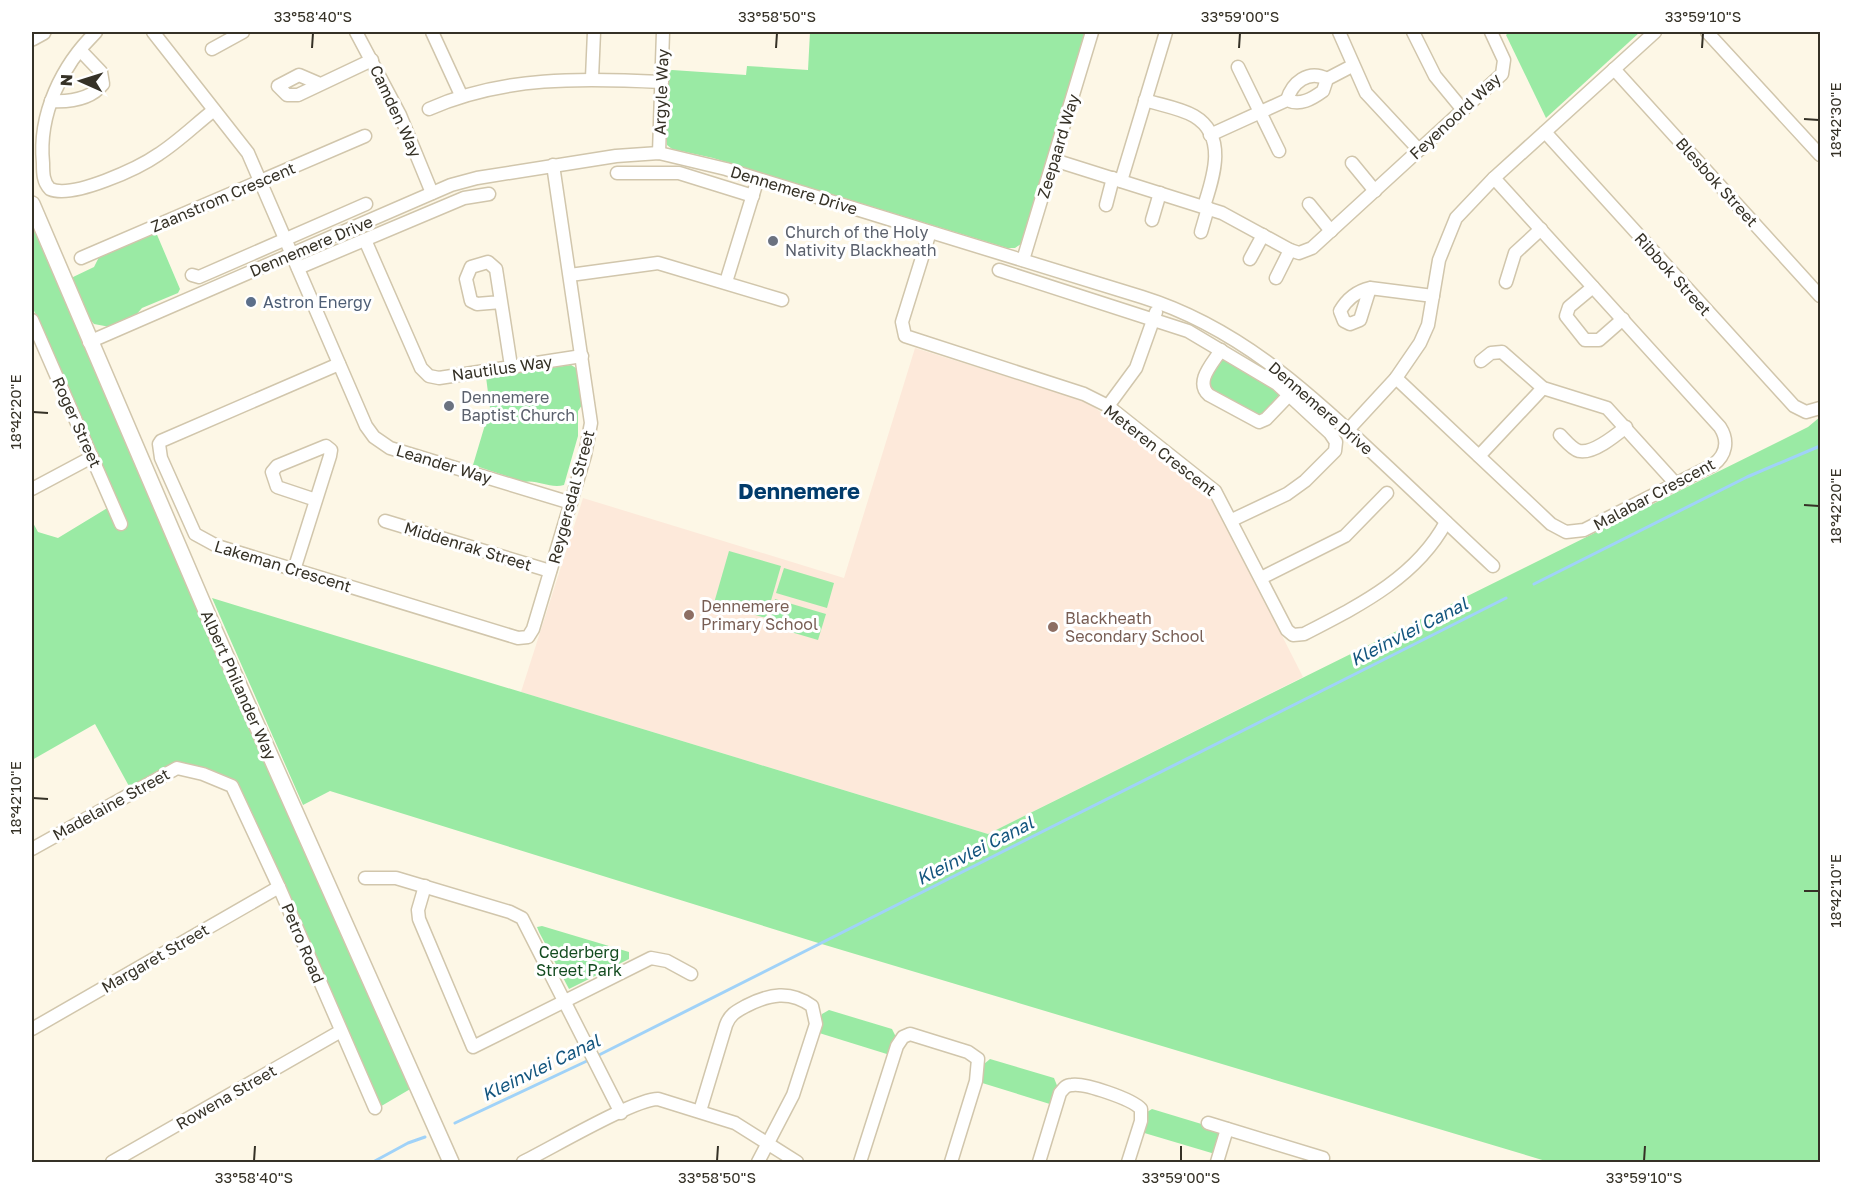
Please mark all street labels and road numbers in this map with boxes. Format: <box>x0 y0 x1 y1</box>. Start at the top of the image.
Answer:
street label: Argyle Way <box>650 49 673 135</box>
street label: Camden Way <box>366 62 426 160</box>
street label: Feyenoord Way <box>1405 69 1505 163</box>
street label: Zeepaard Way <box>1033 91 1083 201</box>
street label: Blesbok Street <box>1672 133 1762 231</box>
street label: Zaanstrom Crescent <box>148 158 298 236</box>
street label: Dennemere Drive <box>728 161 860 219</box>
street label: Dennemere Drive <box>246 211 376 281</box>
street label: Ribbok Street <box>1630 228 1716 320</box>
street label: Nautilus Way <box>450 351 554 385</box>
street label: Dennemere Drive <box>1265 357 1377 459</box>
street label: Roger Street <box>48 374 106 470</box>
street label: Meteren Crescent <box>1100 400 1220 500</box>
street label: Reygersdal Street <box>544 428 598 566</box>
street label: Leander Way <box>394 440 494 488</box>
street label: Malabar Crescent <box>1590 454 1718 534</box>
street label: Middenrak Street <box>402 517 534 575</box>
street label: Lakeman Crescent <box>212 536 354 596</box>
street label: Albert Philander Way <box>197 607 281 763</box>
street label: Madelaine Street <box>49 764 173 844</box>
street label: Petro Road <box>277 900 329 986</box>
street label: Margaret Street <box>98 919 212 997</box>
street label: Rowena Street <box>172 1060 280 1134</box>

